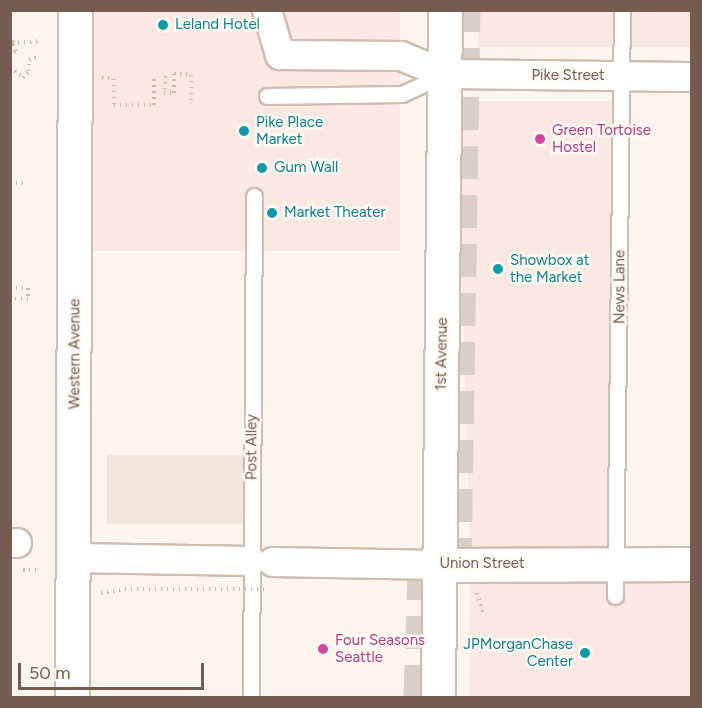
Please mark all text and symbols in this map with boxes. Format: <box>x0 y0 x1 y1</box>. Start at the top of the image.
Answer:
place label: Leland Hotel <box>175 16 260 34</box>
marker: Leland Hotel <box>156 18 170 32</box>
street label: Pike Street <box>531 67 605 85</box>
place label: Pike Place Market <box>256 113 323 148</box>
place label: Green Tortoise Hostel <box>552 121 651 156</box>
marker: Pike Place Market <box>237 124 251 138</box>
marker: Green Tortoise Hostel <box>533 132 547 146</box>
place label: Gum Wall <box>274 159 338 177</box>
marker: Gum Wall <box>255 161 269 175</box>
place label: Market Theater <box>284 204 385 222</box>
marker: Market Theater <box>265 206 279 220</box>
street label: News Lane <box>611 250 629 324</box>
place label: Showbox at the Market <box>510 251 589 286</box>
marker: Showbox at the Market <box>491 262 505 276</box>
street label: Western Avenue <box>66 299 84 409</box>
street label: 1st Avenue <box>432 317 452 391</box>
street label: Post Alley <box>243 414 261 480</box>
street label: Union Street <box>439 555 525 573</box>
place label: Four Seasons Seattle <box>335 631 425 666</box>
place label: JPMorganChase Center <box>463 635 573 670</box>
marker: Four Seasons Seattle <box>316 642 330 656</box>
marker: JPMorganChase Center <box>578 646 592 660</box>
scale bar <box>21 651 207 689</box>
text: 50 m <box>29 662 71 684</box>

